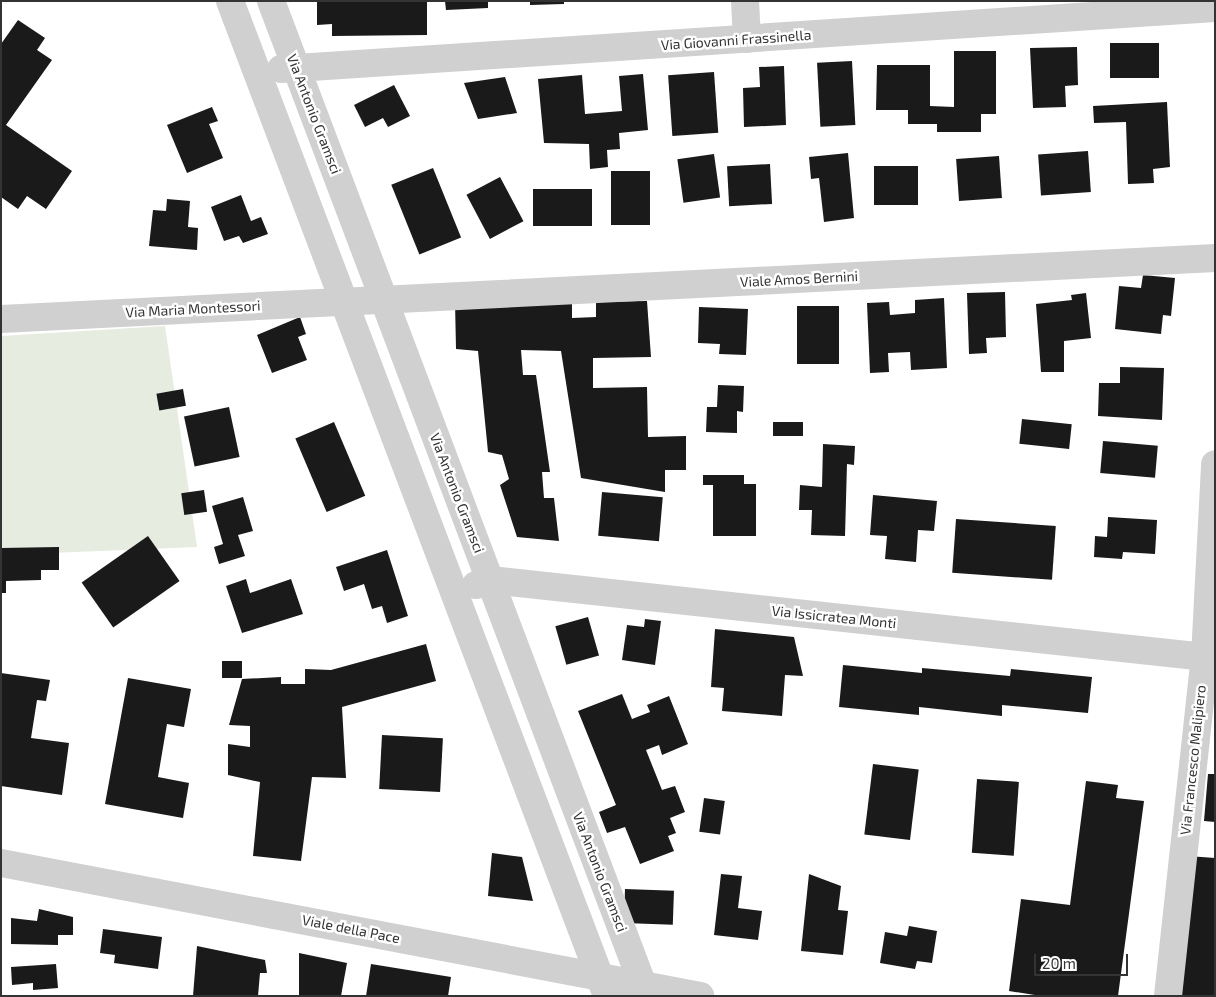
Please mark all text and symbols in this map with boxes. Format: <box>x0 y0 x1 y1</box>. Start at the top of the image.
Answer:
street label: Via Giovanni Frassinella <box>660 26 812 54</box>
street label: Via Antonio Gramsci <box>283 52 345 176</box>
street label: Viale Amos Bernini <box>739 268 859 290</box>
street label: Via Maria Montessori <box>125 297 261 321</box>
street label: Via Antonio Gramsci <box>426 431 488 555</box>
street label: Via Issicratea Monti <box>771 602 897 632</box>
street label: Via Francesco Malipiero <box>1177 684 1209 836</box>
street label: Via Antonio Gramsci <box>569 810 631 934</box>
street label: Viale della Pace <box>301 911 401 947</box>
scale bar <box>1036 944 1130 976</box>
text: 20 m <box>1042 954 1076 972</box>

